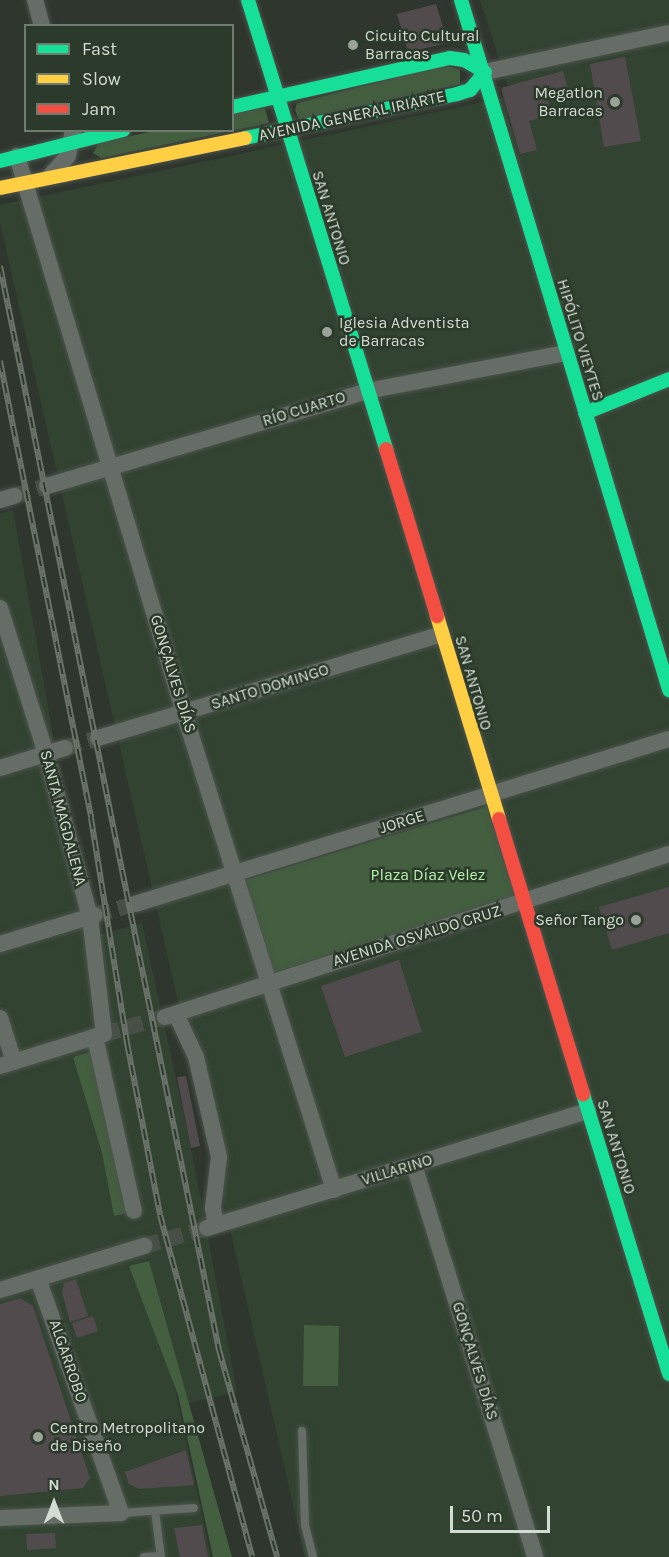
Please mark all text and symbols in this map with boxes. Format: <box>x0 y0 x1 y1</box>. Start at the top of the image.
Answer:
legend <box>24 24 234 132</box>
place label: Cicuito Cultural Barracas <box>365 26 480 64</box>
text: Fast <box>82 38 117 60</box>
marker: Cicuito Cultural Barracas <box>346 38 360 52</box>
text: Slow <box>82 68 121 90</box>
place label: Megatlon Barracas <box>534 83 603 121</box>
street label: AVENIDA GENERAL IRIARTE <box>257 87 447 145</box>
marker: Megatlon Barracas <box>608 95 622 109</box>
text: Jam <box>82 98 116 120</box>
street label: SAN ANTONIO <box>308 168 354 268</box>
street label: HIPÓLITO VIEYTES <box>552 277 608 403</box>
place label: Iglesia Adventista de Barracas <box>339 313 470 351</box>
marker: Iglesia Adventista de Barracas <box>320 325 334 339</box>
street label: RÍO CUARTO <box>260 387 348 431</box>
street label: GONÇALVES DÍAS <box>146 613 200 735</box>
street label: SAN ANTONIO <box>450 633 496 733</box>
street label: SANTO DOMINGO <box>209 660 331 714</box>
street label: SANTA MAGDALENA <box>36 748 90 888</box>
street label: JORGE <box>377 806 427 838</box>
park label: Plaza Díaz Velez <box>371 865 485 885</box>
street label: AVENIDA OSVALDO CRUZ <box>330 901 504 971</box>
place label: Señor Tango <box>535 910 624 930</box>
marker: Señor Tango <box>629 913 643 927</box>
street label: SAN ANTONIO <box>593 1097 639 1197</box>
street label: VILLARINO <box>359 1150 435 1190</box>
street label: GONÇALVES DÍAS <box>448 1300 502 1422</box>
street label: ALGARROBO <box>45 1317 91 1405</box>
place label: Centro Metropolitano de Diseño <box>50 1418 205 1456</box>
marker: Centro Metropolitano de Diseño <box>31 1430 45 1444</box>
north arrow <box>24 1473 84 1533</box>
text: N <box>48 1475 60 1494</box>
scale bar <box>453 1494 554 1532</box>
text: 50 m <box>461 1505 503 1527</box>

